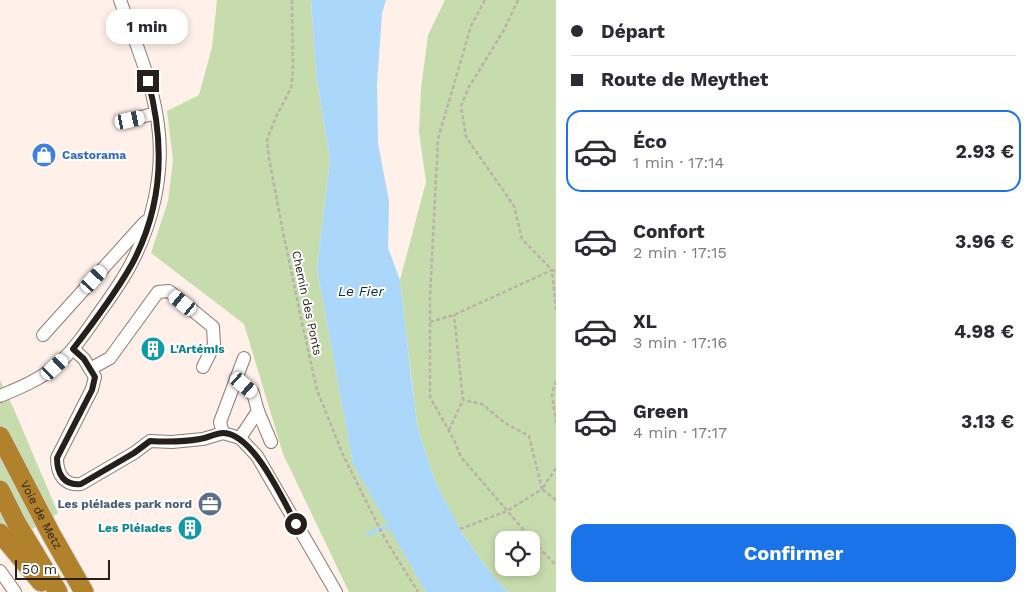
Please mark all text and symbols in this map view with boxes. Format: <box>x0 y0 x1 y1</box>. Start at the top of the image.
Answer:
callout: 1 min <box>107 8 189 44</box>
text: 1 min <box>126 17 168 36</box>
text: Départ <box>601 20 665 43</box>
text: Route de Meythet <box>601 68 768 91</box>
route end <box>137 70 159 92</box>
car <box>113 110 146 130</box>
icon: car <box>573 129 618 174</box>
text: Éco <box>633 130 667 153</box>
text: 2.93 € <box>956 140 1014 163</box>
shop icon: Castorama <box>31 142 57 168</box>
place label: Castorama <box>62 148 126 162</box>
text: 1 min · 17:14 <box>633 153 724 172</box>
icon: car <box>573 219 618 264</box>
text: Confort <box>633 220 704 243</box>
text: 3.96 € <box>955 230 1014 253</box>
text: 2 min · 17:15 <box>633 243 727 262</box>
street label: Chemin des Ponts <box>289 249 325 357</box>
car <box>78 263 109 295</box>
water label: Le Fier <box>338 283 385 299</box>
car <box>166 288 199 318</box>
icon: car <box>573 309 618 354</box>
text: XL <box>633 310 657 333</box>
text: 4.98 € <box>954 320 1014 343</box>
text: 3 min · 17:16 <box>633 333 727 352</box>
building icon: L'Artémis <box>140 336 166 362</box>
place label: L'Artémis <box>170 342 225 356</box>
car <box>38 351 71 383</box>
car <box>227 369 260 401</box>
icon: car <box>573 399 618 444</box>
text: Green <box>633 400 689 423</box>
text: 3.13 € <box>961 410 1014 433</box>
text: 4 min · 17:17 <box>633 423 727 442</box>
street label: Voie de Metz <box>17 478 65 552</box>
office icon: Les pléiades park nord <box>197 491 223 517</box>
place label: Les pléiades park nord <box>57 497 192 511</box>
route start <box>285 513 307 535</box>
building icon: Les Pléiades <box>177 515 203 541</box>
place label: Les Pléiades <box>98 521 173 535</box>
button: Confirmer <box>571 524 1016 582</box>
map controls <box>495 531 540 576</box>
button: locate <box>495 531 540 576</box>
scale bar <box>15 557 110 580</box>
text: 50 m <box>22 561 57 577</box>

